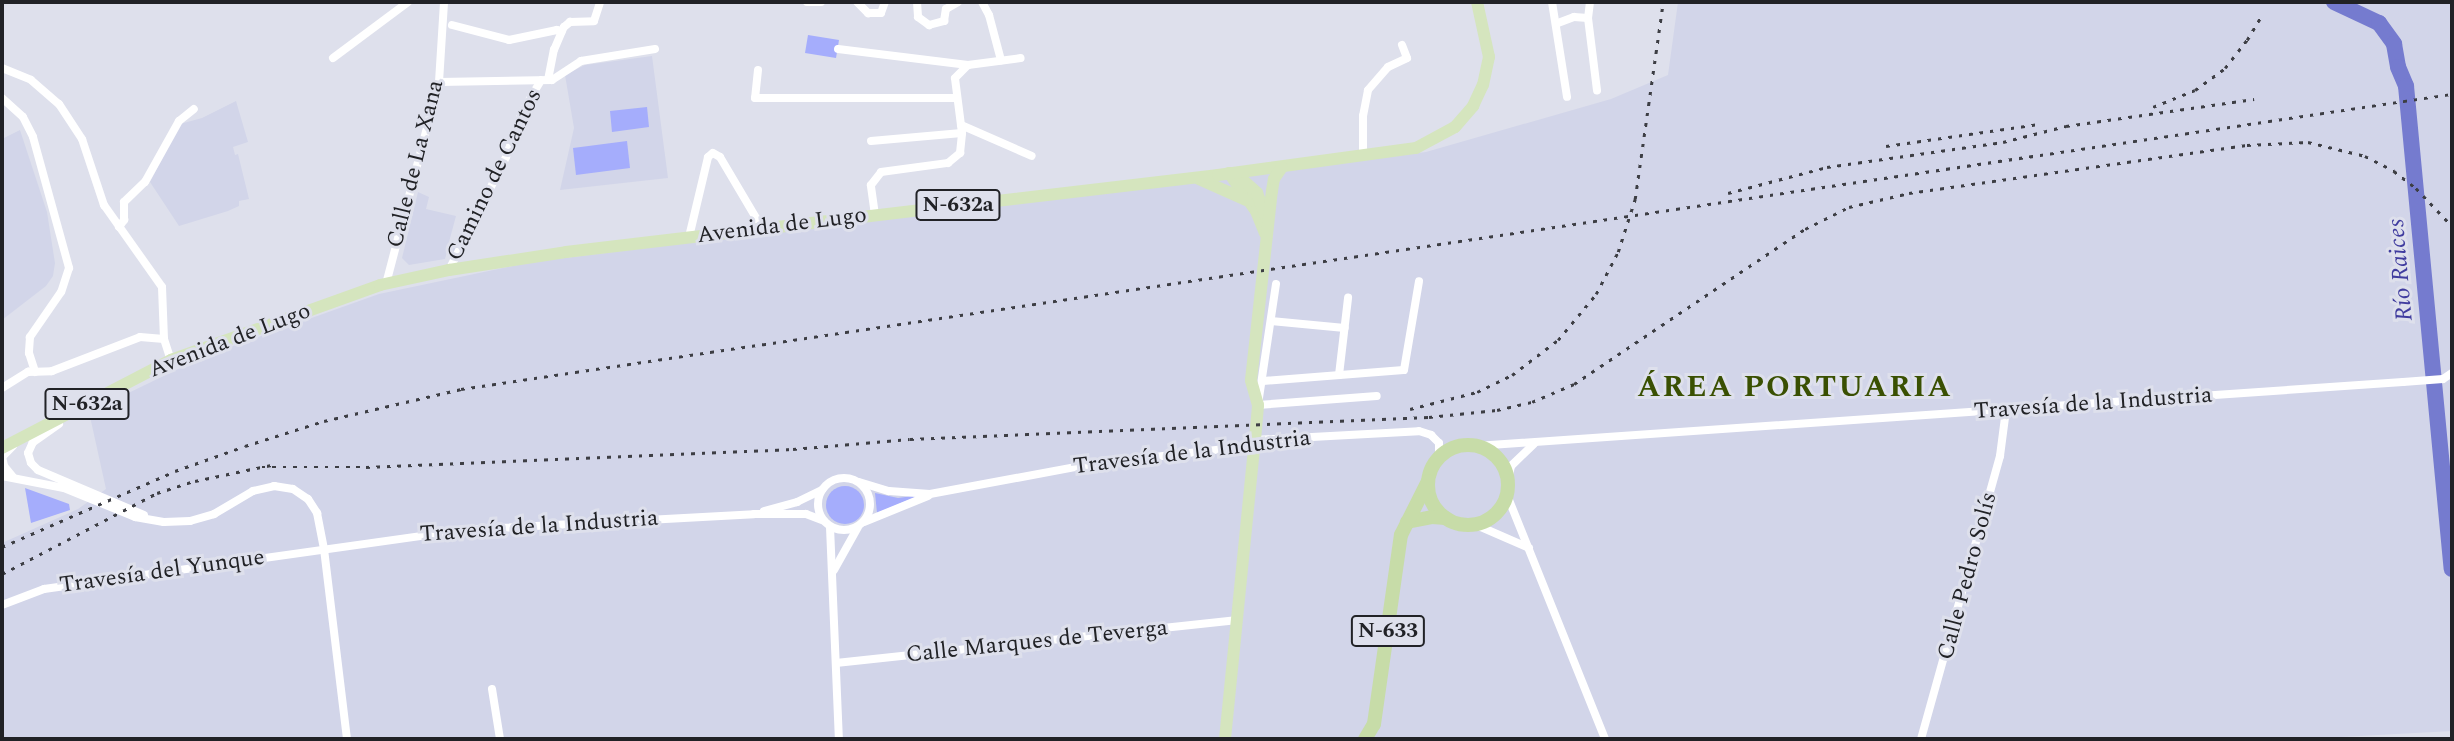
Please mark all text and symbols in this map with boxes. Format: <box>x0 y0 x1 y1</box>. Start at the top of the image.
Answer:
street label: Calle de La Xana <box>382 77 450 251</box>
street label: Camino de Cantos <box>441 84 549 266</box>
road number: N-632a <box>914 188 1002 222</box>
street label: Avenida de Lugo <box>696 202 868 250</box>
water label: Río Raices <box>2382 218 2420 322</box>
street label: Avenida de Lugo <box>145 298 315 384</box>
district label: ÁREA PORTUARIA <box>1639 369 1951 405</box>
street label: Travesía de la Industria <box>1973 382 2213 426</box>
road number: N-632a <box>43 386 131 422</box>
street label: Travesía de la Industria <box>1072 425 1312 481</box>
street label: Calle Pedro Solís <box>1932 489 2004 663</box>
street label: Travesía de la Industria <box>419 505 659 549</box>
street label: Travesía del Yunque <box>58 544 266 600</box>
road number: N-633 <box>1350 614 1426 648</box>
street label: Calle Marques de Teverga <box>905 615 1169 669</box>

